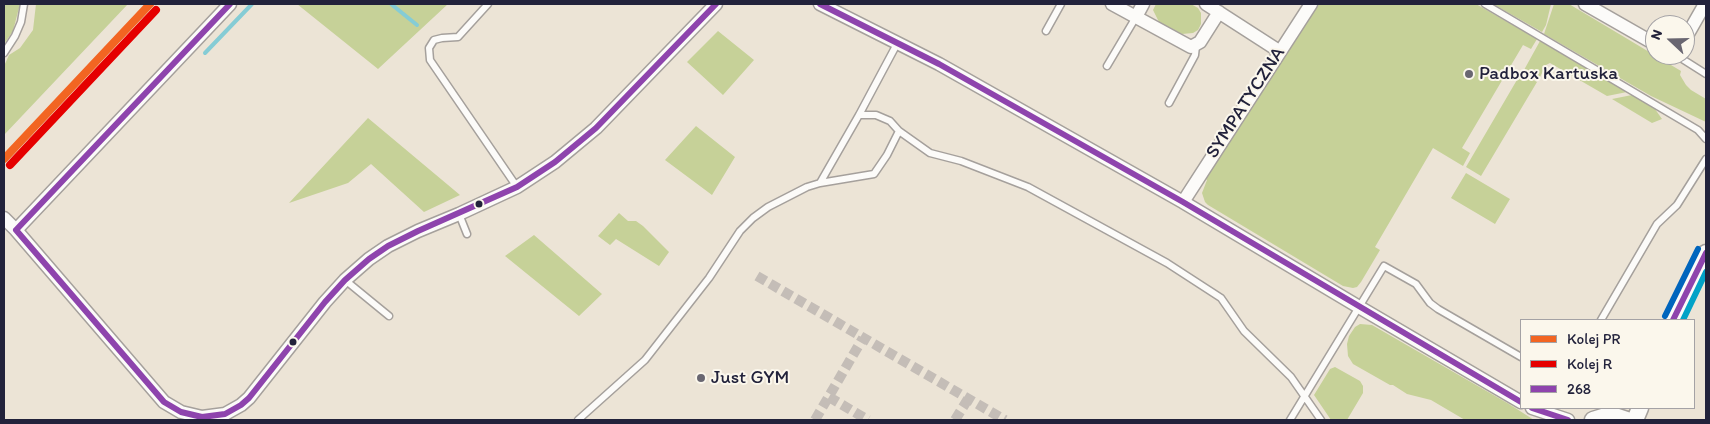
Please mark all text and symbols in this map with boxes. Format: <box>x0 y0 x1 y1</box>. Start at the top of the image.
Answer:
north arrow <box>1645 15 1695 65</box>
text: N <box>1647 27 1666 42</box>
street label: SYMPATYCZNA <box>1202 43 1290 163</box>
place label: Padbox Kartuska <box>1479 63 1618 85</box>
marker: Padbox Kartuska <box>1463 68 1475 80</box>
unlabelled marker <box>474 199 484 209</box>
legend <box>1520 319 1695 409</box>
text: Kolej PR <box>1567 330 1620 348</box>
unlabelled marker <box>288 337 298 347</box>
text: Kolej R <box>1567 355 1612 373</box>
place label: Just GYM <box>711 367 789 389</box>
marker: Just GYM <box>695 372 707 384</box>
text: 268 <box>1567 380 1591 398</box>

